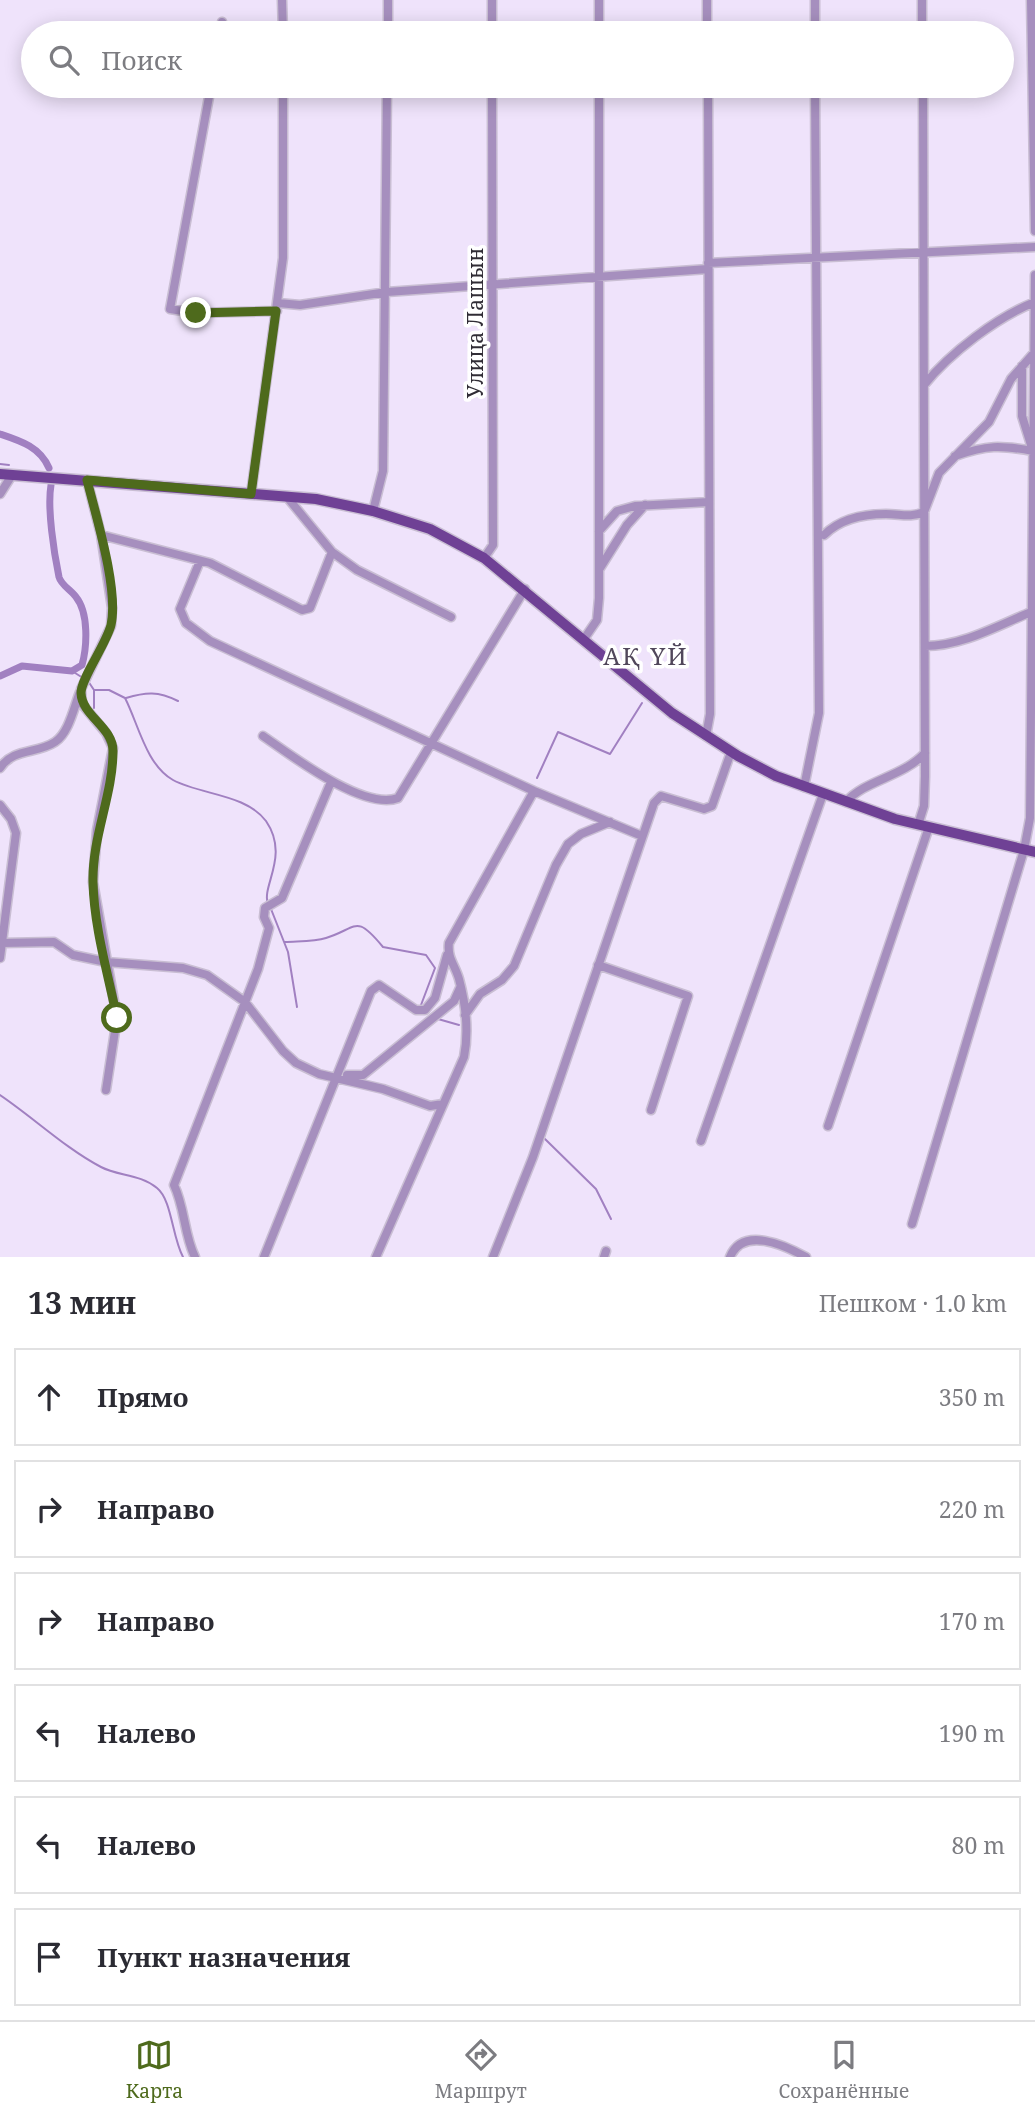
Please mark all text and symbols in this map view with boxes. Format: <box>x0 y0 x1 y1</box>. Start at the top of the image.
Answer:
search box <box>21 21 1014 98</box>
icon: search <box>45 41 83 79</box>
text: Поиск <box>101 42 182 78</box>
street label: Улица Лашын <box>461 248 489 398</box>
route end <box>180 297 211 328</box>
district label: АҚ ҮЙ <box>603 639 689 672</box>
route start <box>101 1002 132 1033</box>
text: 13 мин <box>28 1282 136 1323</box>
text: Пешком · 1.0 km <box>819 1287 1007 1319</box>
icon: ahead <box>30 1378 68 1416</box>
text: Прямо <box>97 1379 188 1415</box>
text: 350 m <box>939 1381 1005 1413</box>
icon: right <box>30 1490 68 1528</box>
text: Направо <box>97 1491 215 1527</box>
text: 220 m <box>939 1493 1005 1525</box>
icon: right <box>30 1602 68 1640</box>
text: Направо <box>97 1603 215 1639</box>
text: 170 m <box>939 1605 1005 1637</box>
icon: left <box>30 1714 68 1752</box>
text: Налево <box>97 1715 196 1751</box>
text: 190 m <box>939 1717 1005 1749</box>
icon: left <box>30 1826 68 1864</box>
text: Налево <box>97 1827 196 1863</box>
text: 80 m <box>952 1829 1005 1861</box>
icon: arrive <box>30 1938 68 1976</box>
text: Пункт назначения <box>97 1939 350 1975</box>
tab: Карта <box>126 2036 183 2104</box>
tab: Маршрут <box>435 2036 527 2104</box>
tab: Сохранённые <box>778 2036 909 2104</box>

